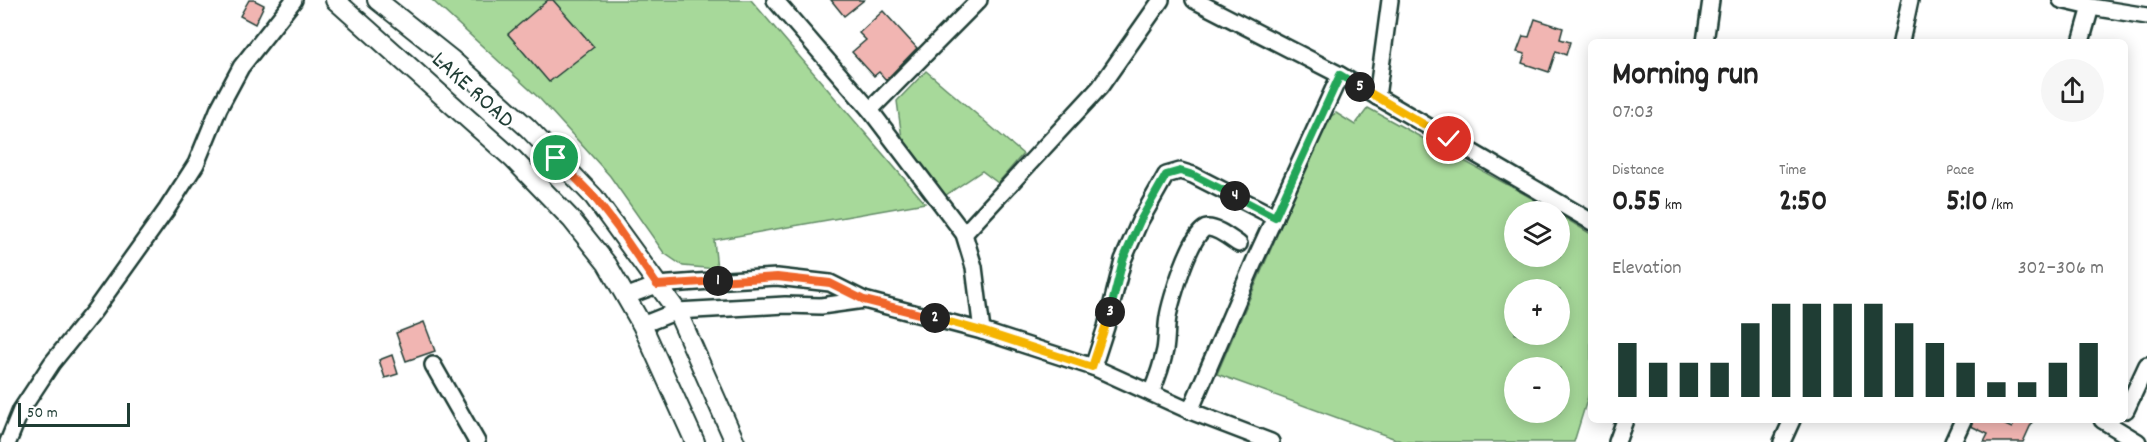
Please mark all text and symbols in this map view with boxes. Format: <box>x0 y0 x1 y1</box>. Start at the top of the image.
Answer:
street label: LAKE ROAD <box>423 44 521 138</box>
text: Morning run <box>1612 53 1759 100</box>
button: share <box>2041 59 2104 122</box>
pin: 5 <box>1345 72 1375 102</box>
text: 5 <box>1356 75 1364 98</box>
text: 07:03 <box>1612 99 1654 127</box>
pin <box>1423 113 1474 164</box>
icon: check <box>1432 122 1465 155</box>
pin <box>530 132 581 183</box>
icon: arrive <box>539 141 572 174</box>
text: Distance <box>1612 159 1664 182</box>
text: Time <box>1779 159 1806 182</box>
text: Pace <box>1946 159 1974 182</box>
pin: 4 <box>1220 181 1250 211</box>
text: 0.55 <box>1612 182 1661 225</box>
text: 2:50 <box>1779 182 1827 225</box>
text: 5:10 <box>1946 182 1988 225</box>
text: 4 <box>1232 184 1238 207</box>
text: km <box>1661 194 1682 217</box>
text: /km <box>1988 194 2014 217</box>
map controls <box>1504 201 1570 423</box>
button: layers <box>1504 201 1570 267</box>
text: Elevation <box>1612 255 1682 283</box>
text: 302–306 m <box>2018 255 2104 283</box>
pin: 1 <box>703 266 733 296</box>
text: 1 <box>716 269 720 292</box>
button: + <box>1504 279 1570 345</box>
pin: 3 <box>1095 297 1125 327</box>
text: 3 <box>1106 300 1114 323</box>
pin: 2 <box>920 303 950 333</box>
text: 2 <box>932 306 939 329</box>
button: − <box>1504 357 1570 423</box>
scale bar <box>18 400 130 428</box>
text: 50 m <box>27 402 58 425</box>

